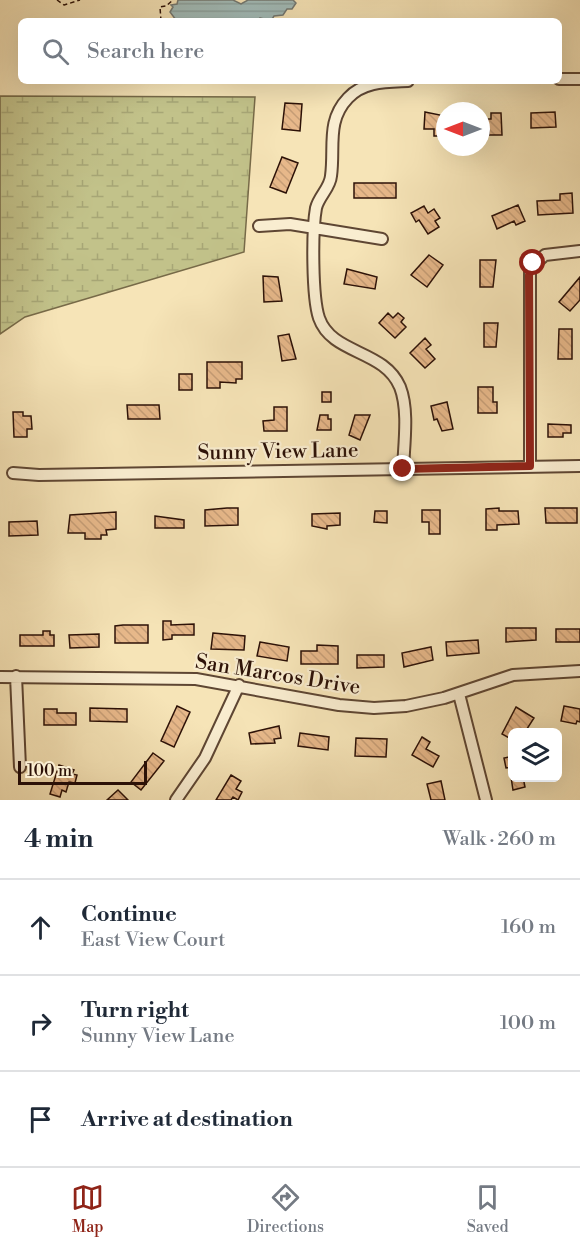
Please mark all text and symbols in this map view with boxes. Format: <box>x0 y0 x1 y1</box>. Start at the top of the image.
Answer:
search box <box>18 18 562 84</box>
icon: search <box>39 35 72 68</box>
text: Search here <box>87 38 204 65</box>
north arrow <box>436 102 490 156</box>
route start <box>519 249 545 275</box>
street label: Sunny View Lane <box>197 438 359 466</box>
route end <box>389 455 415 481</box>
street label: San Marcos Drive <box>193 649 362 701</box>
map controls <box>508 728 562 782</box>
button: layers <box>508 728 562 782</box>
scale bar <box>18 758 147 786</box>
text: 100 m <box>27 761 72 781</box>
text: 4 min <box>24 823 94 855</box>
text: Walk · 260 m <box>443 827 556 852</box>
text: Continue <box>81 901 177 928</box>
icon: ahead <box>24 911 57 944</box>
text: 160 m <box>501 915 556 940</box>
text: East View Court <box>81 928 225 953</box>
text: Turn right <box>81 997 189 1024</box>
icon: right <box>24 1007 57 1040</box>
text: 100 m <box>500 1011 556 1036</box>
text: Sunny View Lane <box>81 1024 234 1049</box>
icon: arrive <box>24 1103 57 1136</box>
text: Arrive at destination <box>81 1106 293 1133</box>
tab: Map <box>71 1181 104 1237</box>
tab: Directions <box>247 1181 324 1237</box>
tab: Saved <box>467 1181 509 1237</box>

